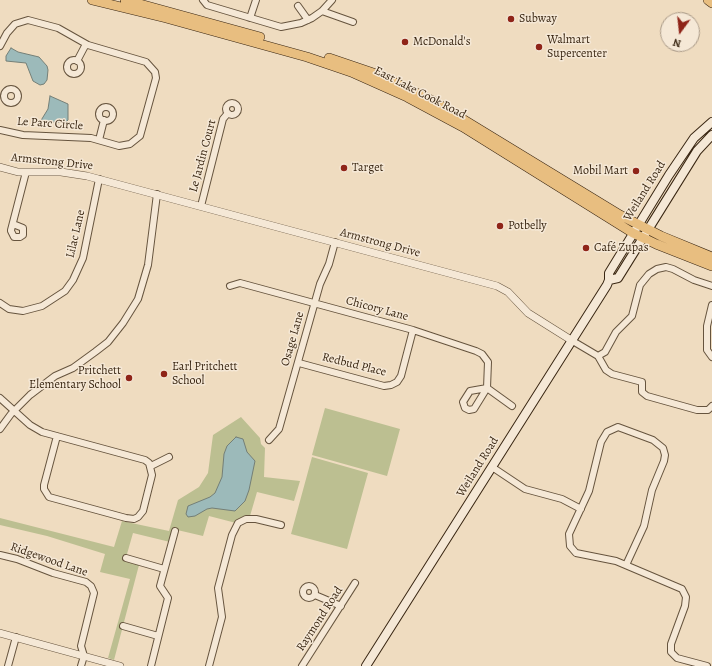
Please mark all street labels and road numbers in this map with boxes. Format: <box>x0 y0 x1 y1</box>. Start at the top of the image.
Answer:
street label: East Lake Cook Road <box>372 64 468 122</box>
street label: Le Parc Circle <box>16 115 84 133</box>
street label: Le Jardin Court <box>186 118 220 194</box>
street label: Armstrong Drive <box>10 151 94 173</box>
street label: Weiland Road <box>621 158 669 224</box>
street label: Lilac Lane <box>63 208 89 260</box>
street label: Armstrong Drive <box>338 225 422 261</box>
street label: Chicory Lane <box>344 294 410 324</box>
street label: Osage Lane <box>278 310 308 368</box>
street label: Redbud Place <box>320 350 388 380</box>
street label: Weiland Road <box>454 434 502 500</box>
street label: Ridgewood Lane <box>8 540 90 580</box>
street label: Raymond Road <box>294 584 346 654</box>

